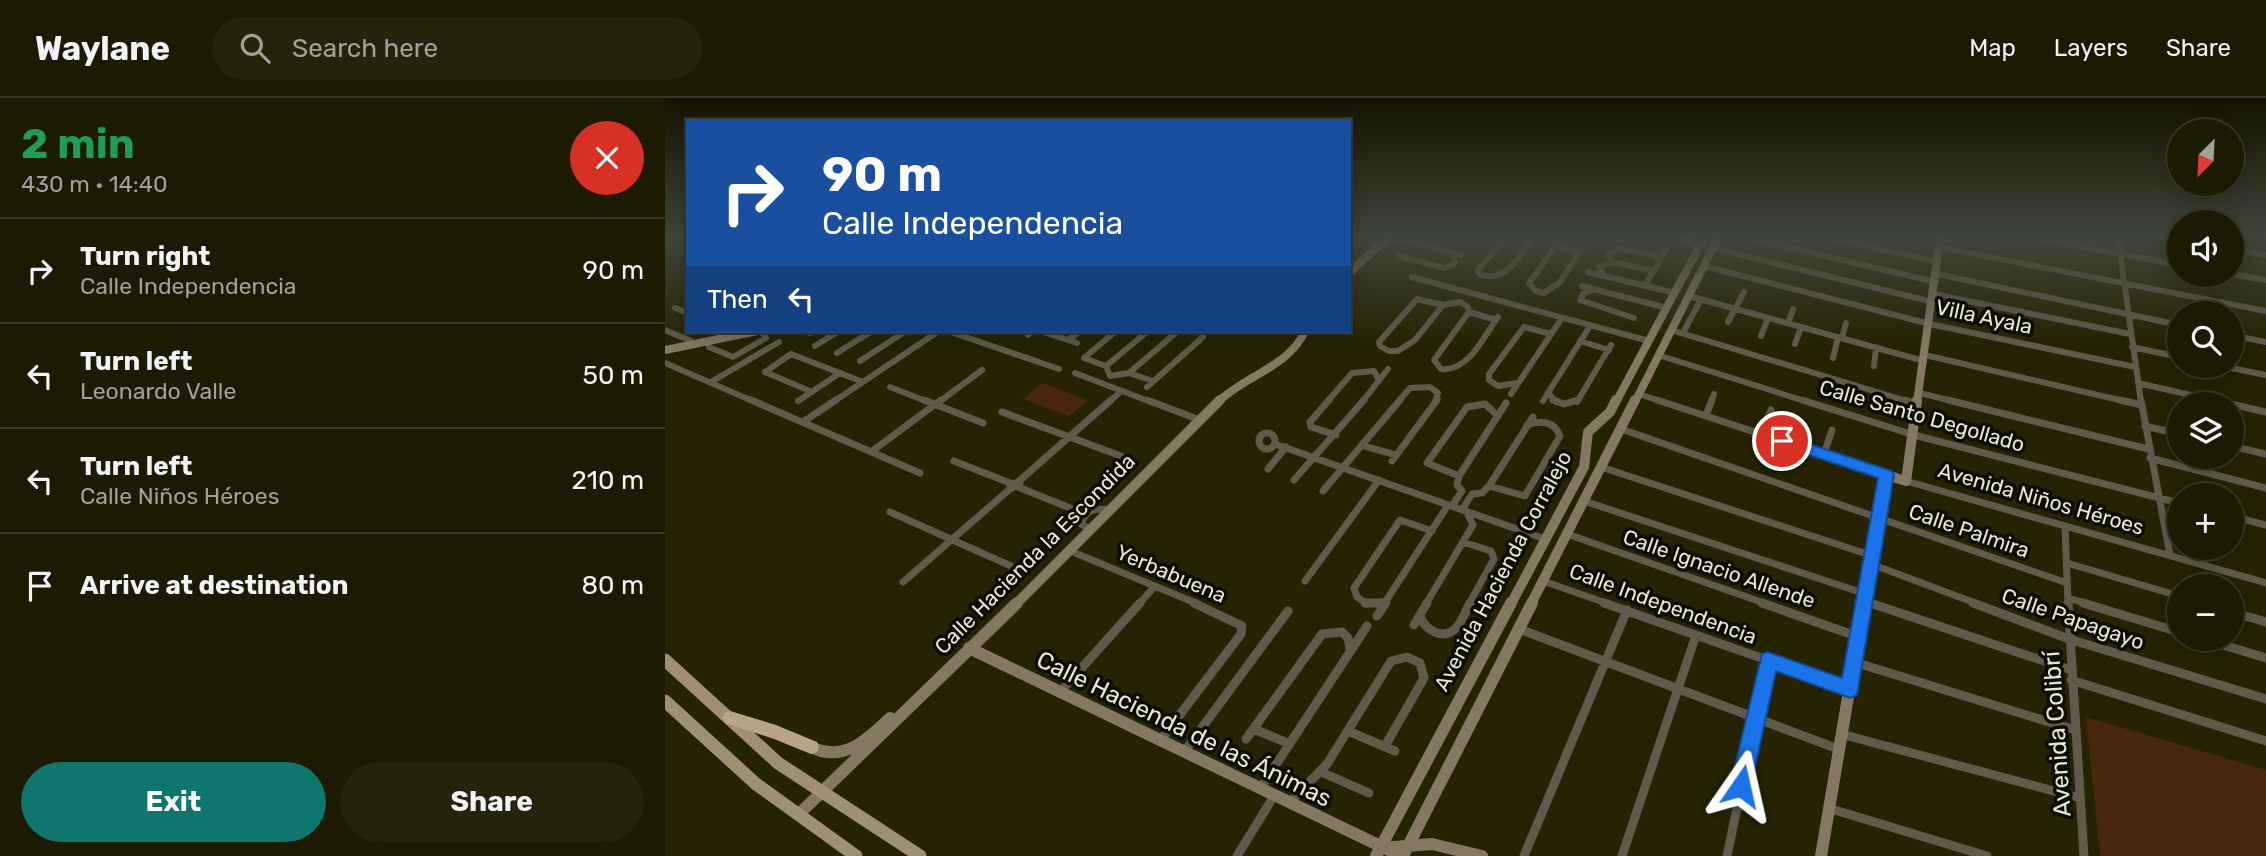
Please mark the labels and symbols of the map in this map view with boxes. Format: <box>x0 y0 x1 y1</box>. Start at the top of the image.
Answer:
north arrow <box>2167 119 2243 196</box>
street label: Villa Ayala <box>1934 294 2035 339</box>
street label: Calle Santo Degollado <box>1817 374 2028 457</box>
pin <box>1752 411 1812 471</box>
street label: Avenida Hacienda Corralejo <box>1429 447 1577 695</box>
street label: Calle Hacienda la Escondida <box>929 448 1140 659</box>
street label: Avenida Niños Héroes <box>1935 457 2147 540</box>
street label: Calle Palmira <box>1906 498 2033 563</box>
street label: Calle Ignacio Allende <box>1620 524 1819 613</box>
street label: Yerbabuena <box>1113 539 1230 608</box>
street label: Calle Independencia <box>1566 558 1760 649</box>
street label: Calle Papagayo <box>1999 582 2148 655</box>
street label: Calle Hacienda de las Ánimas <box>1032 645 1336 813</box>
street label: Avenida Colibrí <box>2037 649 2077 818</box>
position arrow <box>1704 749 1778 823</box>

